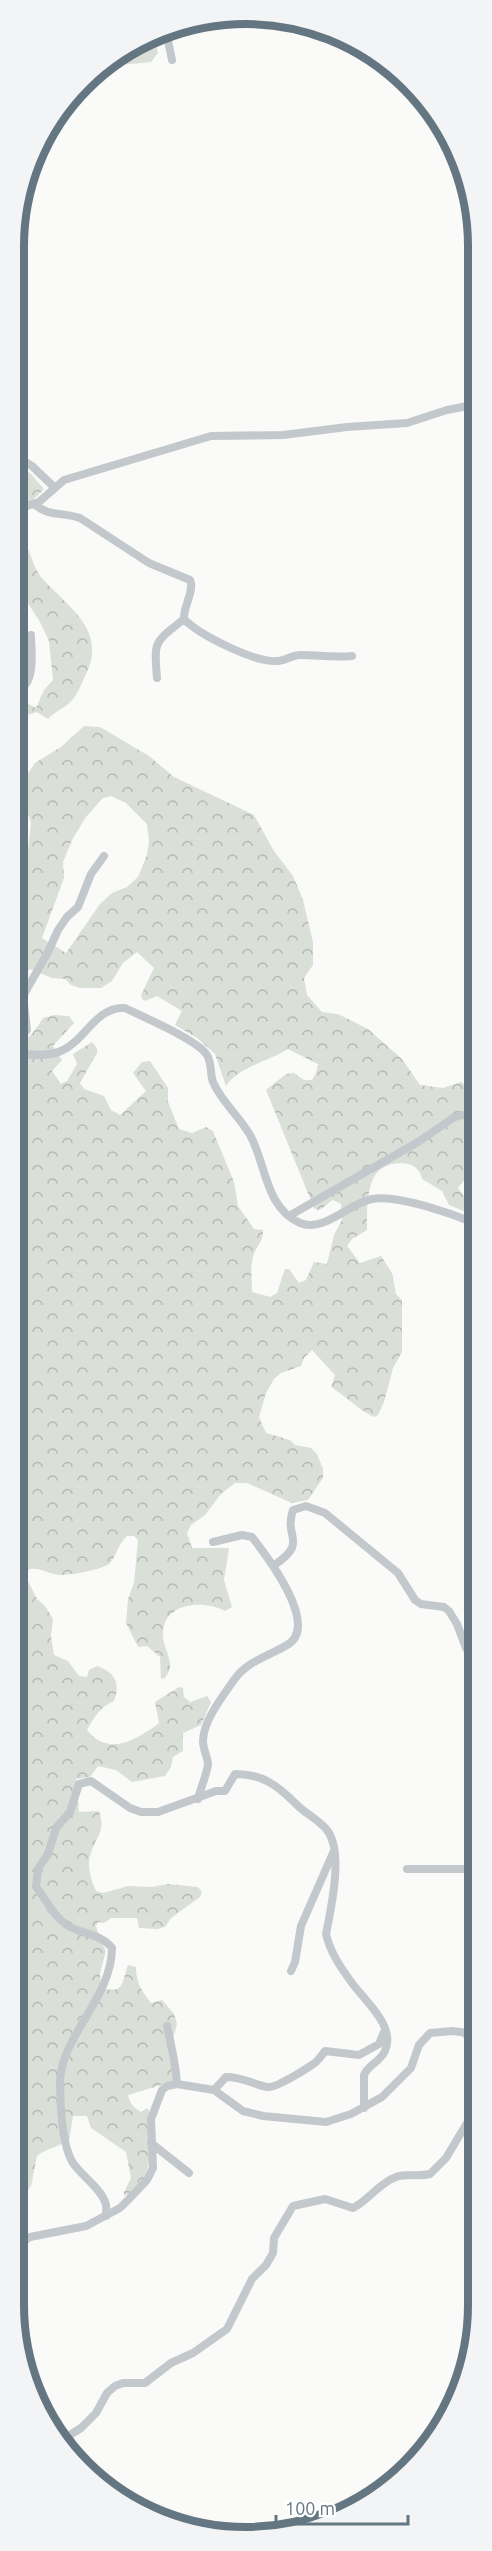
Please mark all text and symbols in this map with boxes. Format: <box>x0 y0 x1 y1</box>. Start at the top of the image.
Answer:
scale bar <box>276 2488 408 2526</box>
text: 100 m <box>285 2498 335 2518</box>

